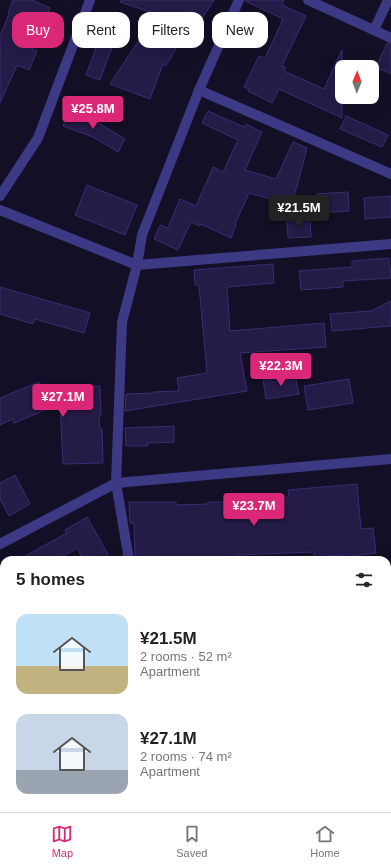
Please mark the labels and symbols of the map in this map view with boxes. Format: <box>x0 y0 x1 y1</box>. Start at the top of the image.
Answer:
north arrow <box>335 60 379 104</box>
pin: ¥25.8M <box>60 96 126 130</box>
pin: ¥21.5M <box>266 195 332 229</box>
pin: ¥22.3M <box>248 353 314 387</box>
pin: ¥27.1M <box>30 384 96 418</box>
pin: ¥23.7M <box>221 493 287 527</box>

